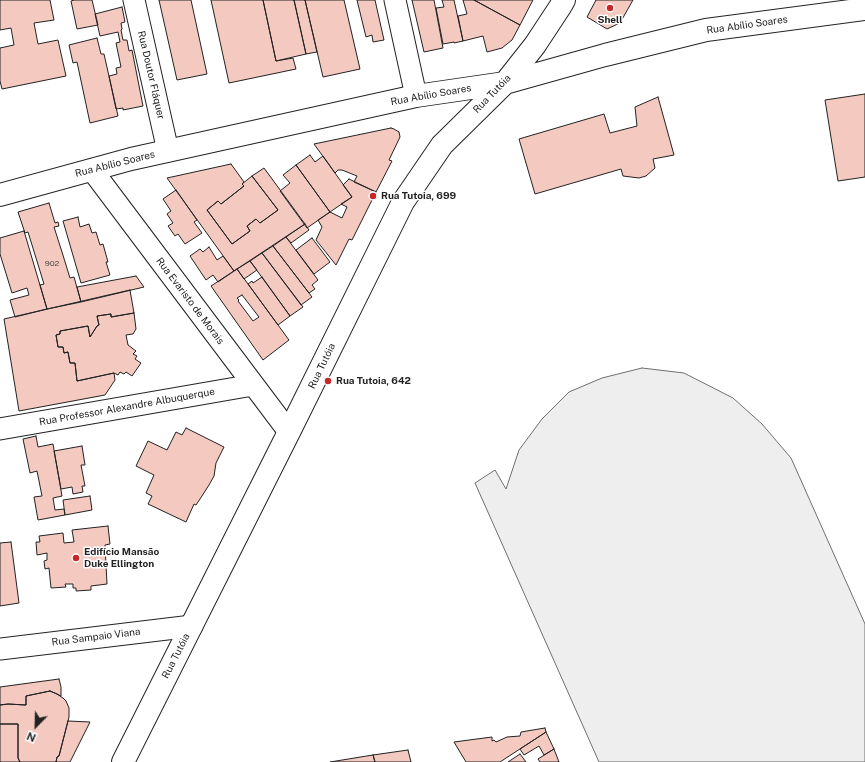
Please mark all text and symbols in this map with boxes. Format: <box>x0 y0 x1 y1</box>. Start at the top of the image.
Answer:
marker: Shell <box>605 3 615 13</box>
street label: Rua Abílio Soares <box>706 13 788 37</box>
place label: Shell <box>597 14 623 26</box>
street label: Rua Doutor Fláquer <box>135 30 167 120</box>
street label: Rua Tutóia <box>471 72 513 116</box>
street label: Rua Abílio Soares <box>390 82 472 108</box>
street label: Rua Abílio Soares <box>74 148 156 180</box>
place label: Rua Tutoia, 699 <box>381 190 456 202</box>
marker: Rua Tutoia, 699 <box>368 191 378 201</box>
street label: Rua Evaristo de Morais <box>153 255 227 347</box>
house number: 902 <box>45 259 59 269</box>
street label: Rua Tutóia <box>306 341 338 391</box>
place label: Rua Tutoia, 642 <box>336 375 411 387</box>
marker: Rua Tutoia, 642 <box>323 376 333 386</box>
street label: Rua Professor Alexandre Albuquerque <box>38 386 216 428</box>
place label: Edifício Mansão Duke Ellington <box>84 546 159 570</box>
marker: Edifício Mansão Duke Ellington <box>71 553 81 563</box>
street label: Rua Sampaio Viana <box>51 626 141 648</box>
street label: Rua Tutóia <box>160 631 192 681</box>
north arrow <box>16 706 56 746</box>
text: N <box>25 730 38 744</box>

